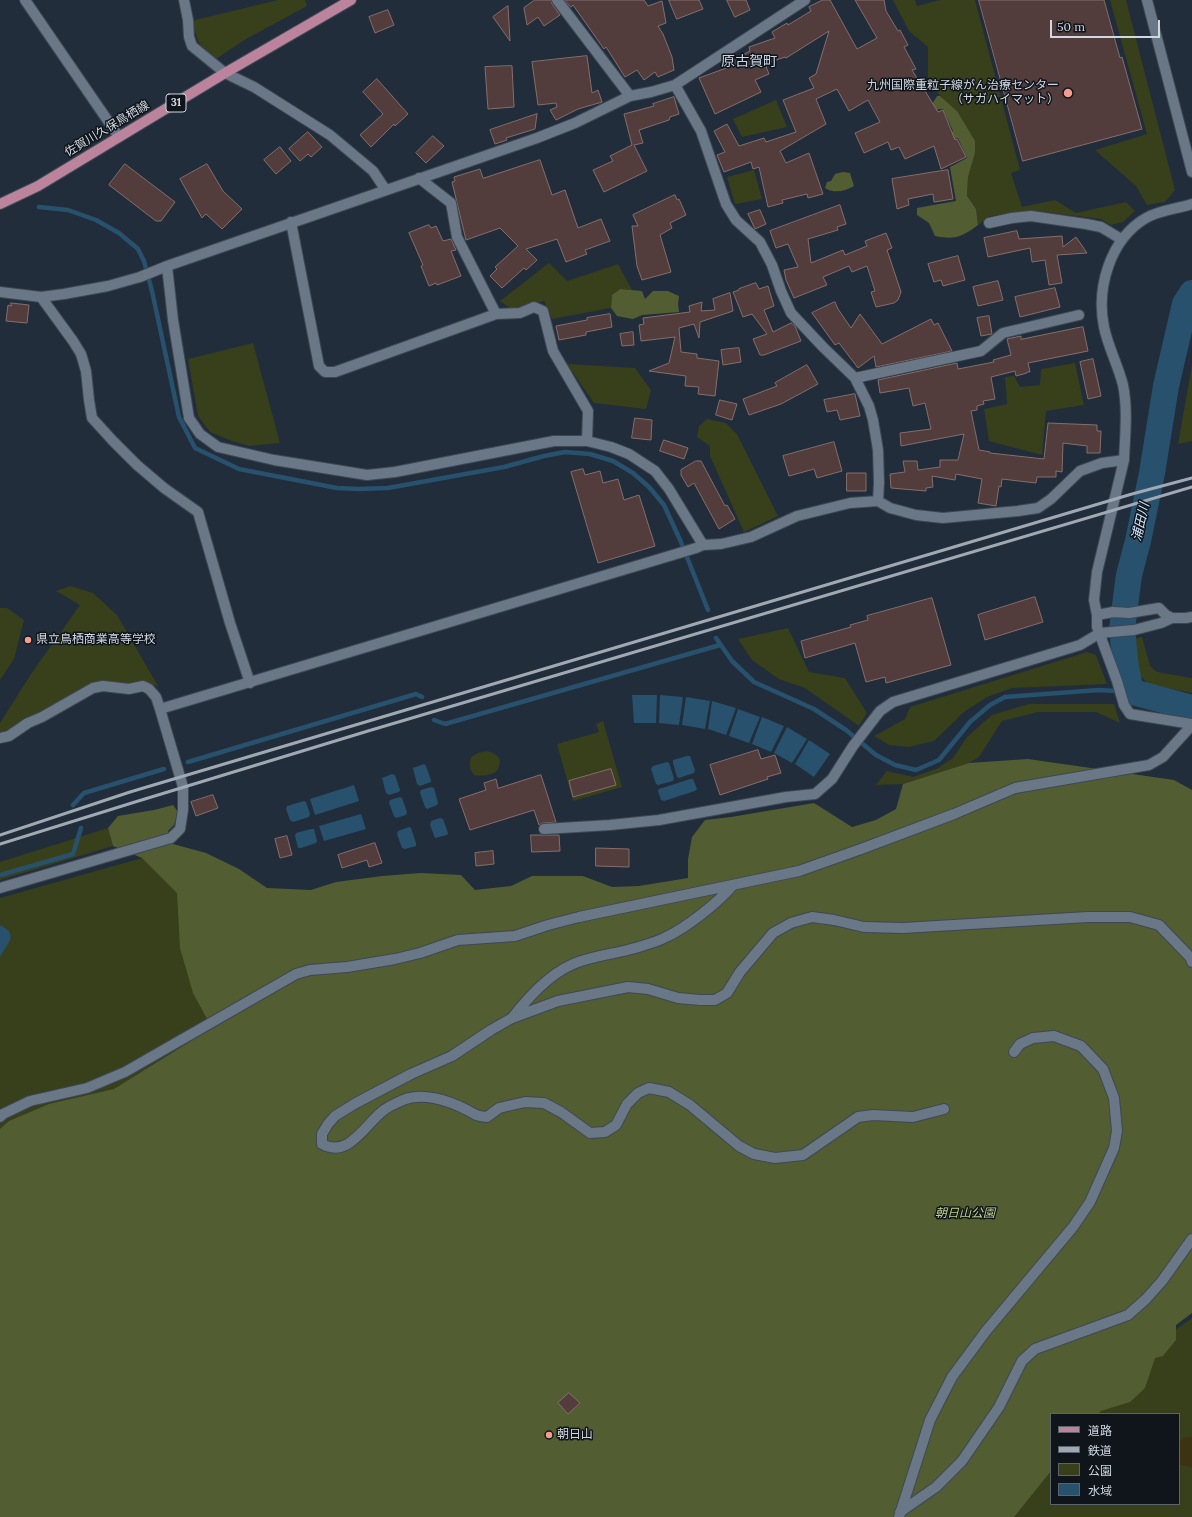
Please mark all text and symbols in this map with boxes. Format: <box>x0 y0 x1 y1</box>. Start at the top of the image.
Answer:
scale bar <box>1052 12 1162 38</box>
text: 50 m <box>1057 19 1085 34</box>
district label: 原古賀町 <box>721 54 777 70</box>
place label: 九州国際重粒子線がん治療センター （サガハイマット） <box>867 79 1059 107</box>
marker: 九州国際重粒子線がん治療センター （サガハイマット） <box>1062 87 1074 99</box>
road number: 31 <box>166 94 186 112</box>
street label: 佐賀川久保鳥栖線 <box>62 98 152 160</box>
water label: 浦田川 <box>1129 501 1153 543</box>
place label: 県立鳥栖商業高等学校 <box>36 633 156 647</box>
marker: 県立鳥栖商業高等学校 <box>23 635 33 645</box>
park label: 朝日山公園 <box>935 1207 995 1221</box>
legend <box>1050 1413 1180 1505</box>
text: 道路 <box>1088 1423 1112 1438</box>
place label: 朝日山 <box>557 1428 593 1442</box>
marker: 朝日山 <box>544 1430 554 1440</box>
text: 鉄道 <box>1088 1443 1112 1458</box>
text: 公園 <box>1088 1463 1112 1478</box>
text: 水域 <box>1088 1483 1112 1498</box>

